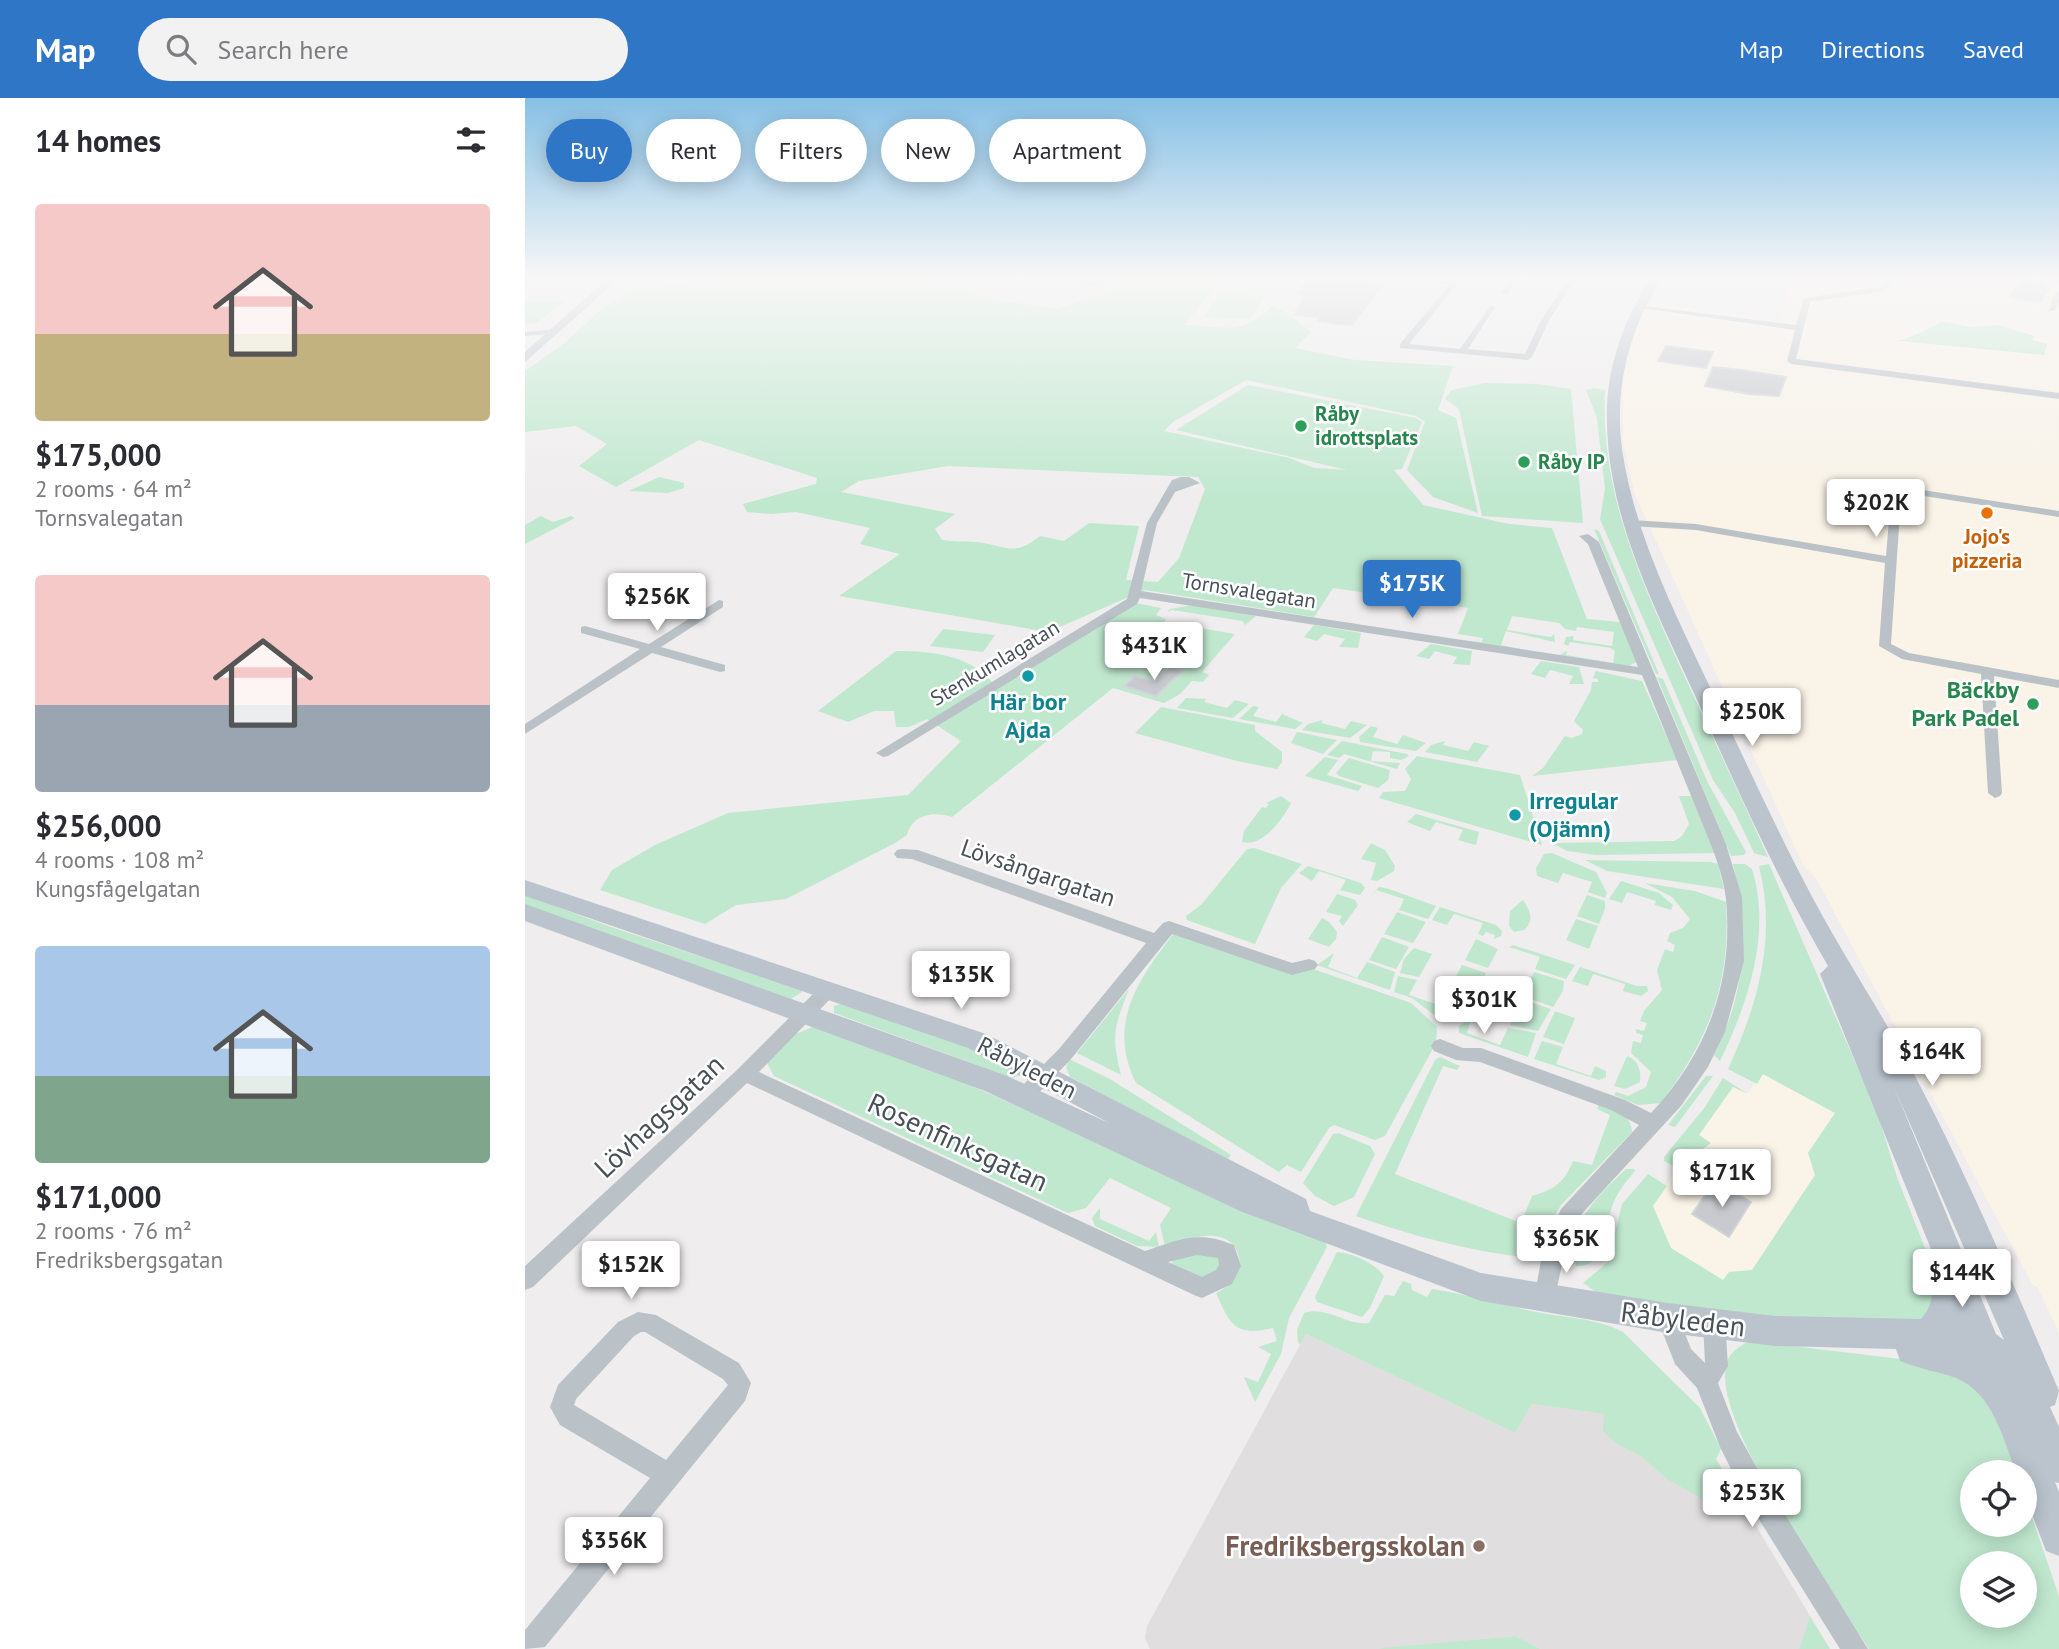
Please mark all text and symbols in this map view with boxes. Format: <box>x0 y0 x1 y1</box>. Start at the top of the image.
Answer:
search box <box>138 18 628 81</box>
text: Map <box>35 28 96 71</box>
icon: search <box>162 30 200 68</box>
text: Search here <box>218 33 349 66</box>
text: Map <box>1739 34 1783 65</box>
text: Directions <box>1821 34 1925 65</box>
text: Saved <box>1963 34 2024 65</box>
chip: Buy <box>546 119 632 182</box>
chip: Rent <box>646 119 741 182</box>
chip: Filters <box>755 119 867 182</box>
chip: New <box>881 119 975 182</box>
chip: Apartment <box>989 119 1146 182</box>
text: 14 homes <box>35 121 161 160</box>
icon: filters <box>452 121 490 159</box>
icon: home <box>200 249 326 375</box>
place label: Råby idrottsplats <box>1315 400 1418 451</box>
marker: Råby idrottsplats <box>1293 418 1309 434</box>
text: $175,000 <box>35 435 162 474</box>
place label: Råby IP <box>1538 448 1605 475</box>
marker: Råby IP <box>1516 454 1532 470</box>
text: 2 rooms · 64 m² <box>35 474 192 503</box>
pin: $202K <box>1827 480 1925 539</box>
text: $202K <box>1843 487 1909 516</box>
text: Tornsvalegatan <box>35 503 183 532</box>
marker: Jojo's pizzeria <box>1979 505 1995 521</box>
place label: Jojo's pizzeria <box>1952 523 2022 574</box>
pin: $175K <box>1363 560 1461 620</box>
street label: Tornsvalegatan <box>1180 567 1318 614</box>
text: $175K <box>1379 568 1445 597</box>
pin: $256K <box>608 574 706 633</box>
text: $256K <box>624 581 690 610</box>
street label: Stenkumlagatan <box>925 613 1064 712</box>
icon: home <box>200 620 326 746</box>
pin: $431K <box>1105 622 1203 682</box>
text: $431K <box>1121 630 1187 659</box>
marker: Här bor Ajda <box>1020 668 1036 684</box>
place label: Bäckby Park Padel <box>1911 674 2020 733</box>
place label: Här bor Ajda <box>990 686 1067 745</box>
pin: $250K <box>1703 688 1801 748</box>
text: $250K <box>1719 696 1785 725</box>
marker: Bäckby Park Padel <box>2025 696 2041 712</box>
place label: Irregular (Ojämn) <box>1529 785 1618 844</box>
text: $256,000 <box>35 806 162 845</box>
marker: Irregular (Ojämn) <box>1507 807 1523 823</box>
street label: Lövsångargatan <box>957 832 1119 913</box>
text: 4 rooms · 108 m² <box>35 845 204 874</box>
text: Kungsfågelgatan <box>35 874 200 903</box>
pin: $135K <box>912 951 1010 1011</box>
text: $135K <box>928 959 994 988</box>
pin: $301K <box>1435 976 1533 1036</box>
text: $301K <box>1451 984 1517 1013</box>
icon: home <box>200 991 326 1117</box>
pin: $164K <box>1883 1028 1981 1088</box>
street label: Råbyleden <box>972 1029 1082 1106</box>
text: $164K <box>1899 1036 1965 1065</box>
street label: Lövhagsgatan <box>586 1046 731 1185</box>
street label: Rosenfinksgatan <box>862 1084 1054 1200</box>
pin: $171K <box>1673 1150 1771 1209</box>
text: $171K <box>1689 1157 1755 1186</box>
text: $171,000 <box>35 1177 162 1216</box>
text: 2 rooms · 76 m² <box>35 1216 192 1245</box>
pin: $365K <box>1517 1216 1615 1275</box>
text: $365K <box>1533 1223 1599 1252</box>
pin: $152K <box>582 1242 680 1301</box>
text: Fredriksbergsgatan <box>35 1245 223 1274</box>
text: $152K <box>598 1249 664 1278</box>
pin: $144K <box>1913 1250 2011 1309</box>
text: $144K <box>1929 1257 1995 1286</box>
street label: Råbyleden <box>1619 1293 1747 1344</box>
map controls <box>1960 1460 2037 1628</box>
button: locate <box>1960 1460 2037 1537</box>
pin: $253K <box>1703 1470 1801 1529</box>
text: $253K <box>1719 1477 1785 1506</box>
pin: $356K <box>565 1518 663 1577</box>
text: $356K <box>581 1525 647 1554</box>
place label: Fredriksbergsskolan <box>1225 1527 1465 1564</box>
marker: Fredriksbergsskolan <box>1471 1538 1487 1554</box>
button: layers <box>1960 1551 2037 1628</box>

